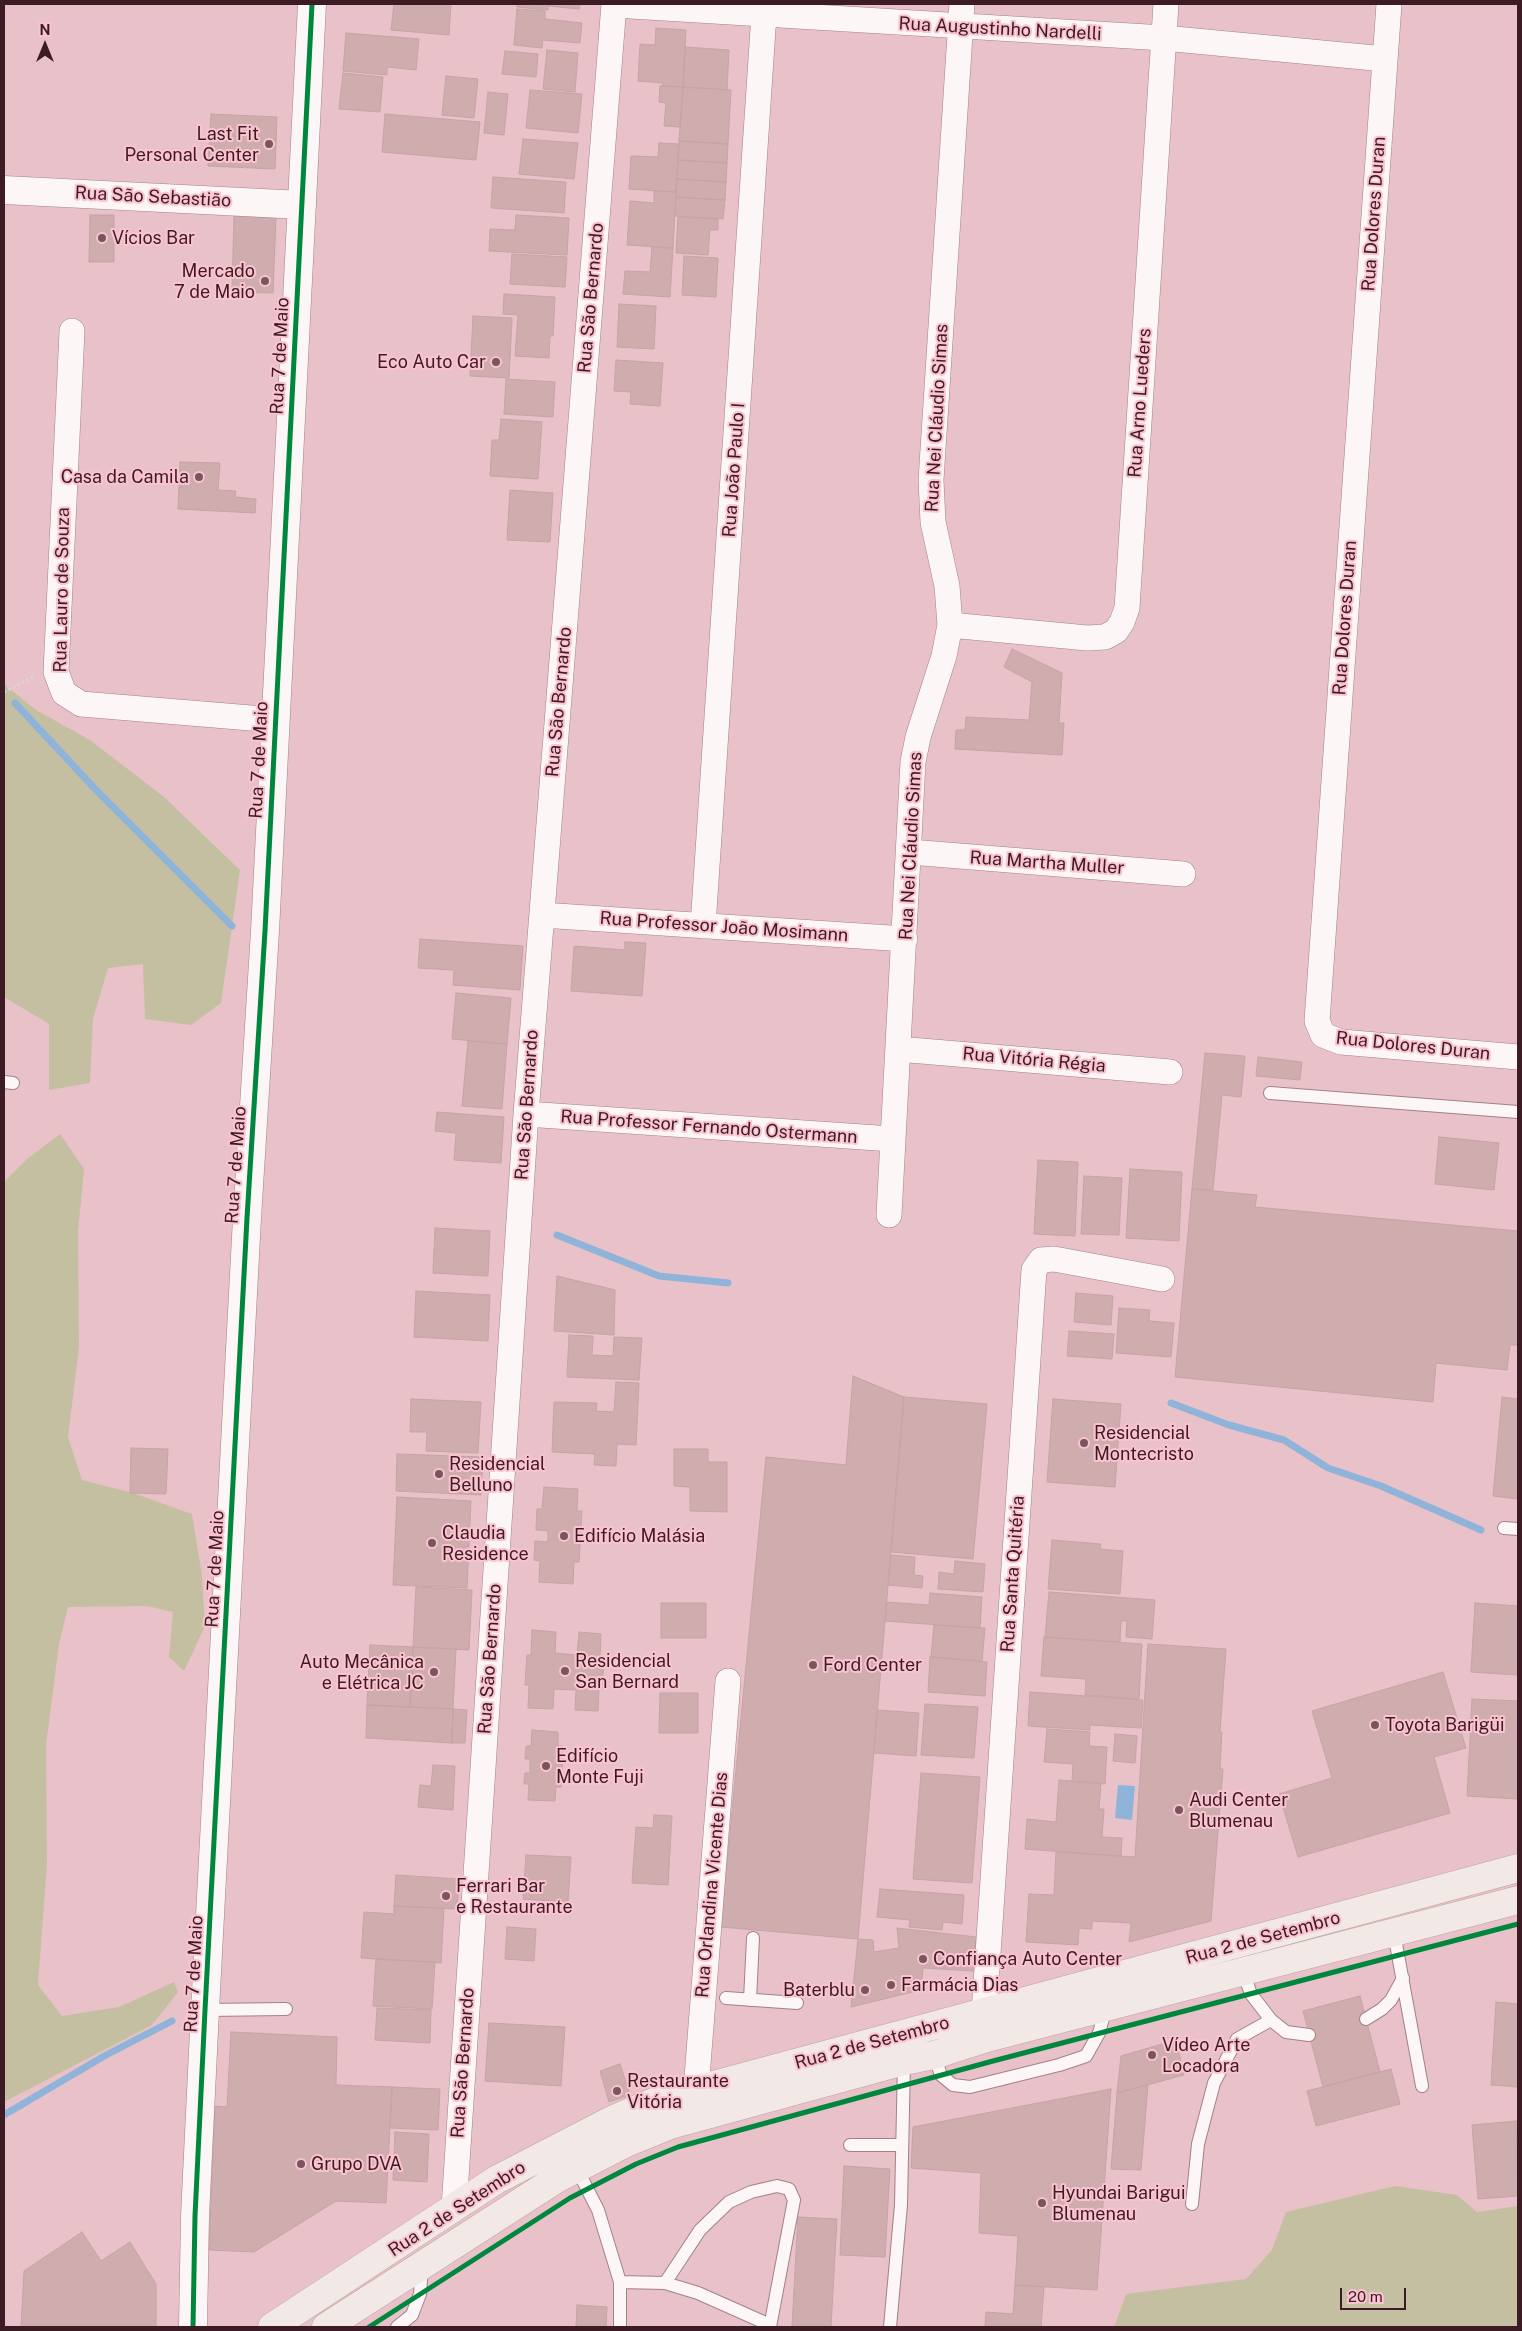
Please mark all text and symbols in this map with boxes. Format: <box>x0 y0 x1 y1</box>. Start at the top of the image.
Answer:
street label: Rua Augustinho Nardelli <box>898 13 1102 45</box>
north arrow <box>20 20 70 70</box>
text: N <box>40 22 50 38</box>
place label: Last Fit Personal Center <box>125 123 259 166</box>
street label: Rua Dolores Duran <box>1358 136 1390 292</box>
marker: Last Fit Personal Center <box>263 138 275 150</box>
street label: Rua São Sebastião <box>74 182 232 212</box>
street label: Rua São Bernardo <box>574 222 608 374</box>
place label: Vícios Bar <box>112 227 195 249</box>
marker: Vícios Bar <box>96 232 108 244</box>
place label: Mercado 7 de Maio <box>174 260 255 302</box>
marker: Mercado 7 de Maio <box>259 275 271 287</box>
street label: Rua 7 de Maio <box>266 297 294 415</box>
street label: Rua Nei Cláudio Simas <box>921 323 953 513</box>
street label: Rua Arno Lueders <box>1124 328 1156 478</box>
place label: Eco Auto Car <box>377 351 486 373</box>
marker: Eco Auto Car <box>490 356 502 368</box>
street label: Rua João Paulo I <box>719 402 749 538</box>
place label: Casa da Camila <box>61 466 189 488</box>
marker: Casa da Camila <box>193 471 205 483</box>
street label: Rua Lauro de Souza <box>50 507 74 673</box>
street label: Rua Dolores Duran <box>1329 540 1361 696</box>
street label: Rua São Bernardo <box>542 626 576 778</box>
street label: Rua 7 de Maio <box>245 701 273 819</box>
street label: Rua Nei Cláudio Simas <box>895 751 927 941</box>
street label: Rua Martha Muller <box>969 847 1125 879</box>
street label: Rua Professor João Mosimann <box>599 908 849 946</box>
street label: Rua Dolores Duran <box>1335 1027 1491 1065</box>
street label: Rua São Bernardo <box>511 1029 543 1181</box>
street label: Rua Vitória Régia <box>961 1043 1107 1077</box>
street label: Rua 7 de Maio <box>221 1106 251 1224</box>
street label: Rua Professor Fernando Ostermann <box>560 1106 858 1148</box>
place label: Residencial Montecristo <box>1094 1422 1194 1465</box>
marker: Residencial Montecristo <box>1078 1437 1090 1449</box>
place label: Residencial Belluno <box>449 1453 545 1496</box>
marker: Residencial Belluno <box>433 1468 445 1480</box>
street label: Rua Santa Quitéria <box>997 1495 1029 1653</box>
street label: Rua 7 de Maio <box>201 1510 229 1628</box>
place label: Claudia Residence <box>442 1522 529 1565</box>
place label: Edifício Malásia <box>574 1525 705 1547</box>
marker: Edifício Malásia <box>558 1530 570 1542</box>
marker: Claudia Residence <box>426 1537 438 1549</box>
street label: Rua São Bernardo <box>474 1583 506 1735</box>
place label: Residencial San Bernard <box>575 1650 679 1692</box>
place label: Auto Mecânica e Elétrica JC <box>300 1651 424 1694</box>
place label: Ford Center <box>823 1654 922 1676</box>
marker: Ford Center <box>807 1659 819 1671</box>
marker: Residencial San Bernard <box>559 1665 571 1677</box>
marker: Auto Mecânica e Elétrica JC <box>428 1666 440 1678</box>
place label: Toyota Barigüi <box>1385 1714 1504 1736</box>
marker: Toyota Barigüi <box>1369 1719 1381 1731</box>
place label: Edifício Monte Fuji <box>556 1745 644 1788</box>
marker: Edifício Monte Fuji <box>540 1760 552 1772</box>
street label: Rua Orlandina Vicente Dias <box>691 1771 733 1999</box>
place label: Audi Center Blumenau <box>1189 1789 1288 1832</box>
marker: Audi Center Blumenau <box>1173 1804 1185 1816</box>
place label: Ferrari Bar e Restaurante <box>456 1875 573 1918</box>
marker: Ferrari Bar e Restaurante <box>440 1890 452 1902</box>
street label: Rua 2 de Setembro <box>1183 1907 1343 1969</box>
street label: Rua 7 de Maio <box>180 1915 208 2033</box>
place label: Confiança Auto Center <box>933 1948 1122 1970</box>
marker: Confiança Auto Center <box>917 1953 929 1965</box>
place label: Farmácia Dias <box>901 1974 1018 1996</box>
place label: Baterblu <box>783 1979 855 2001</box>
marker: Farmácia Dias <box>885 1979 897 1991</box>
marker: Baterblu <box>859 1984 871 1996</box>
street label: Rua São Bernardo <box>447 1987 479 2139</box>
street label: Rua 2 de Setembro <box>792 2012 952 2074</box>
place label: Vídeo Arte Locadora <box>1162 2034 1250 2076</box>
marker: Vídeo Arte Locadora <box>1146 2049 1158 2061</box>
place label: Restaurante Vitória <box>627 2070 729 2112</box>
marker: Restaurante Vitória <box>611 2085 623 2097</box>
place label: Grupo DVA <box>311 2153 402 2175</box>
street label: Rua 2 de Setembro <box>384 2157 530 2261</box>
marker: Grupo DVA <box>295 2158 307 2170</box>
place label: Hyundai Barigui Blumenau <box>1052 2182 1185 2224</box>
marker: Hyundai Barigui Blumenau <box>1036 2197 1048 2209</box>
scale bar <box>1342 2278 1408 2310</box>
text: 20 m <box>1348 2288 1383 2305</box>

